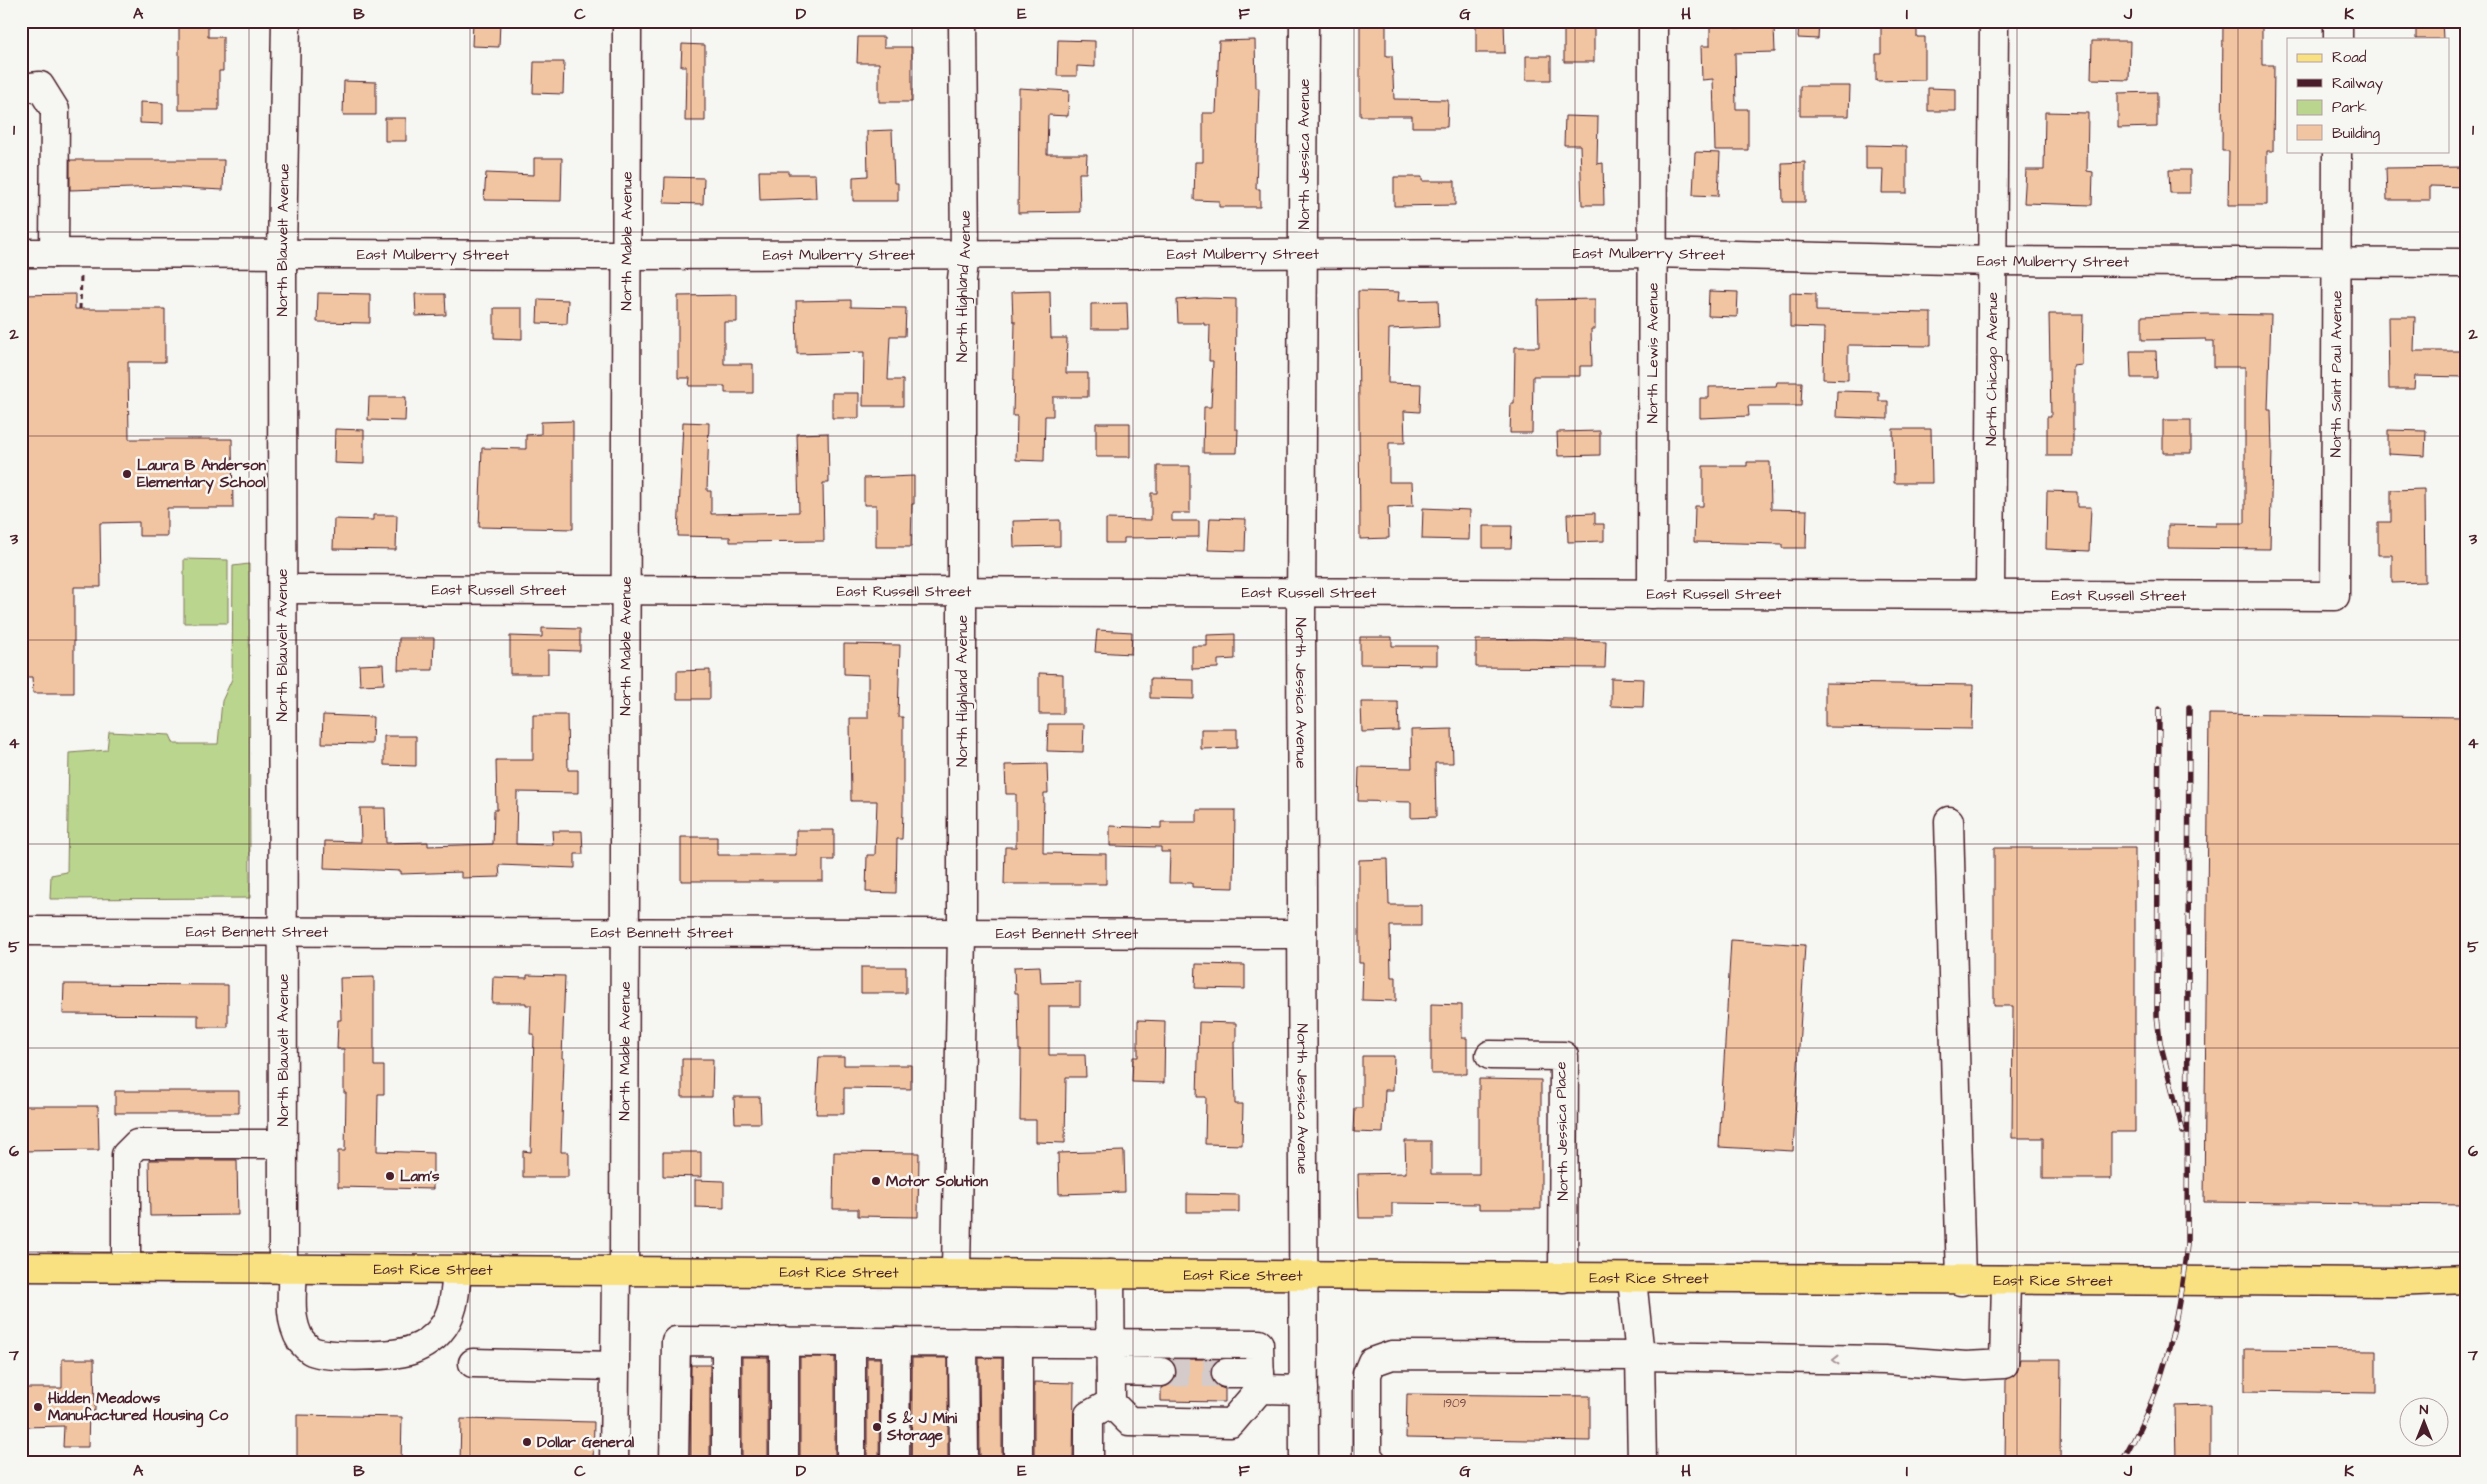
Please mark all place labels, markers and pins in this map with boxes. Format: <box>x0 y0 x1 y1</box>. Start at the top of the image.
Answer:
place label: Laura B Anderson Elementary School <box>137 455 266 494</box>
marker: Laura B Anderson Elementary School <box>121 468 133 480</box>
place label: Lam's <box>400 1166 440 1187</box>
marker: Lam's <box>384 1170 396 1182</box>
place label: Motor Solution <box>886 1171 988 1192</box>
marker: Motor Solution <box>870 1175 882 1187</box>
place label: Hidden Meadows Manufactured Housing Co <box>48 1388 229 1428</box>
marker: Hidden Meadows Manufactured Housing Co <box>32 1401 44 1413</box>
place label: S & J Mini Storage <box>886 1408 958 1448</box>
marker: S & J Mini Storage <box>871 1421 883 1433</box>
place label: Dollar General <box>537 1432 635 1453</box>
marker: Dollar General <box>521 1436 533 1448</box>

